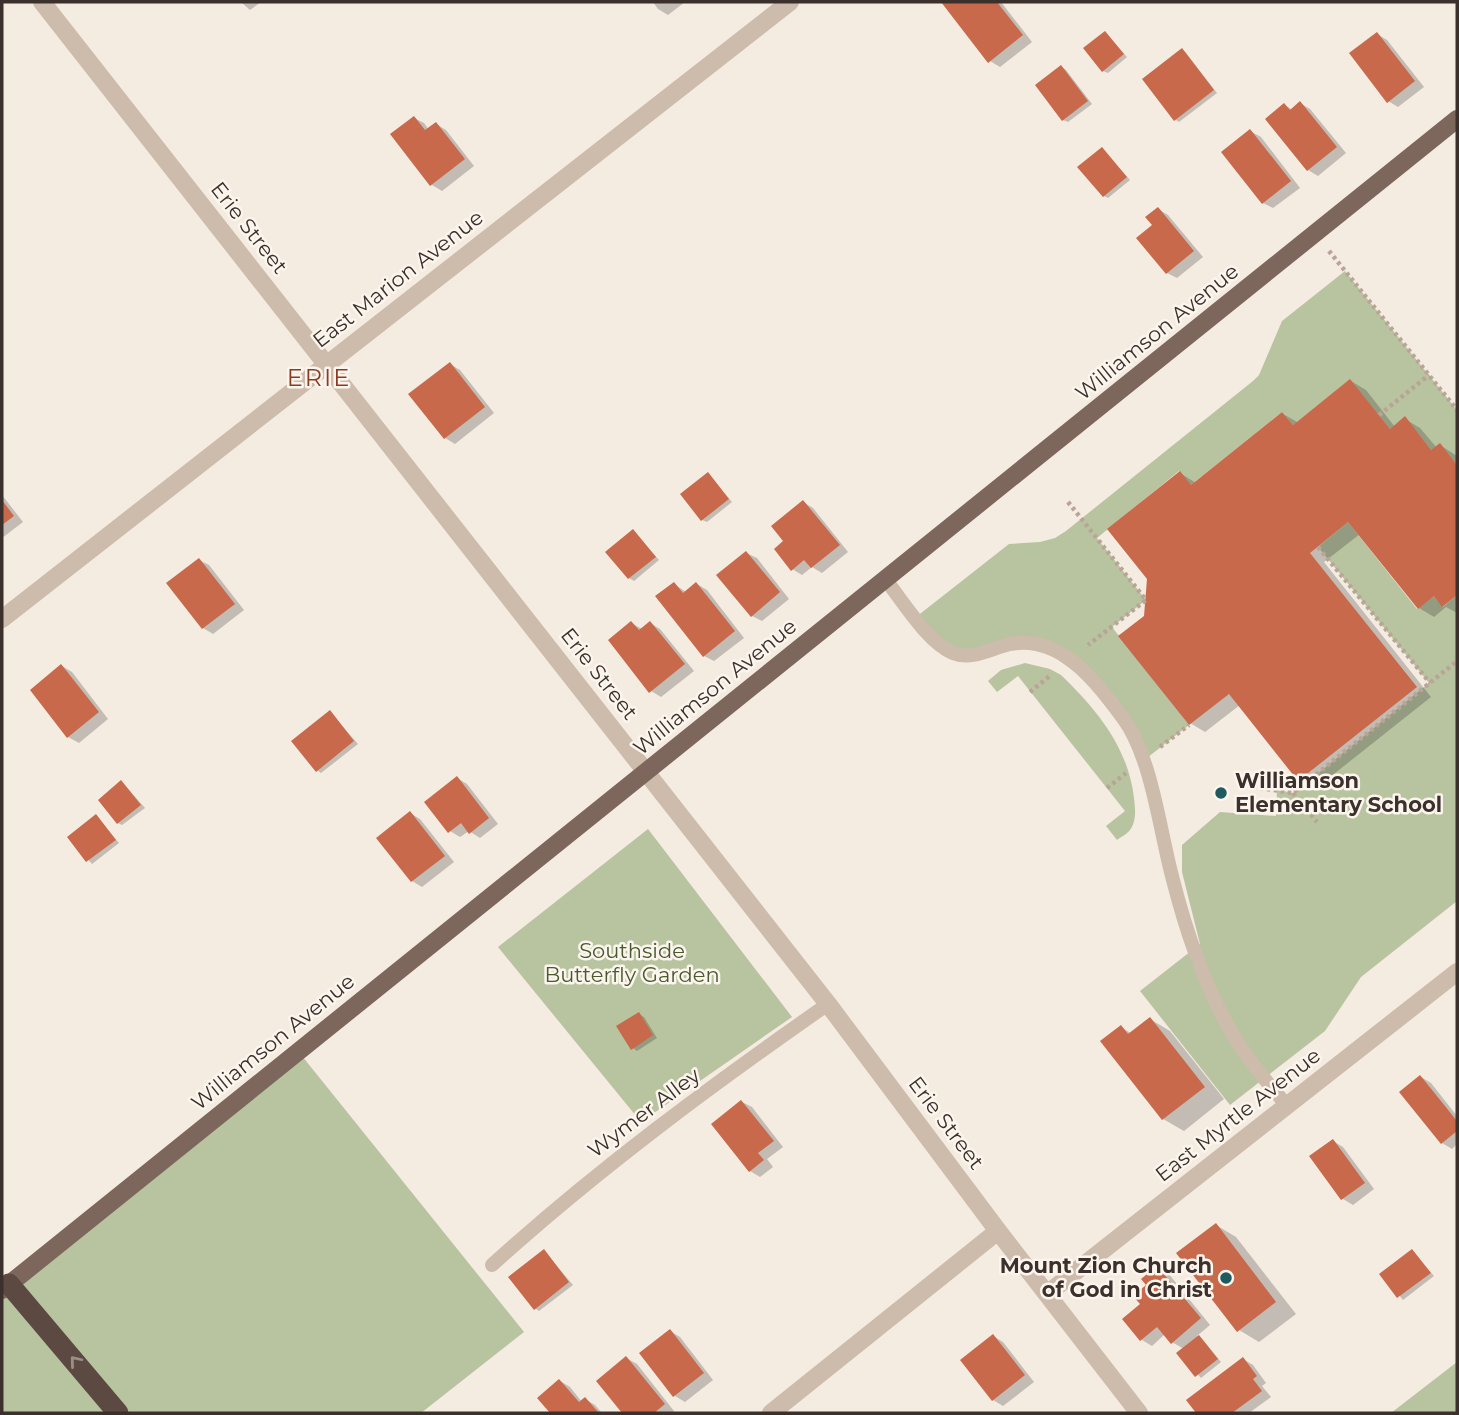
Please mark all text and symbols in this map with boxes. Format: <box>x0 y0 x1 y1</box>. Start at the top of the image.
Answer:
street label: Erie Street <box>206 177 293 279</box>
street label: East Marion Avenue <box>308 204 488 353</box>
street label: Williamson Avenue <box>1070 258 1243 405</box>
district label: ERIE <box>287 363 351 392</box>
street label: Williamson Avenue <box>628 613 801 760</box>
street label: Erie Street <box>556 623 643 725</box>
place label: Williamson Elementary School <box>1235 768 1442 817</box>
marker: Williamson Elementary School <box>1213 785 1229 801</box>
park label: Southside Butterfly Garden <box>544 938 720 987</box>
street label: Williamson Avenue <box>186 968 359 1115</box>
street label: East Myrtle Avenue <box>1150 1042 1325 1187</box>
street label: Wymer Alley <box>583 1062 705 1163</box>
street label: Erie Street <box>903 1071 989 1174</box>
place label: Mount Zion Church of God in Christ <box>1000 1253 1212 1302</box>
marker: Mount Zion Church of God in Christ <box>1218 1270 1234 1286</box>
one-way arrow <box>70 1356 83 1369</box>

